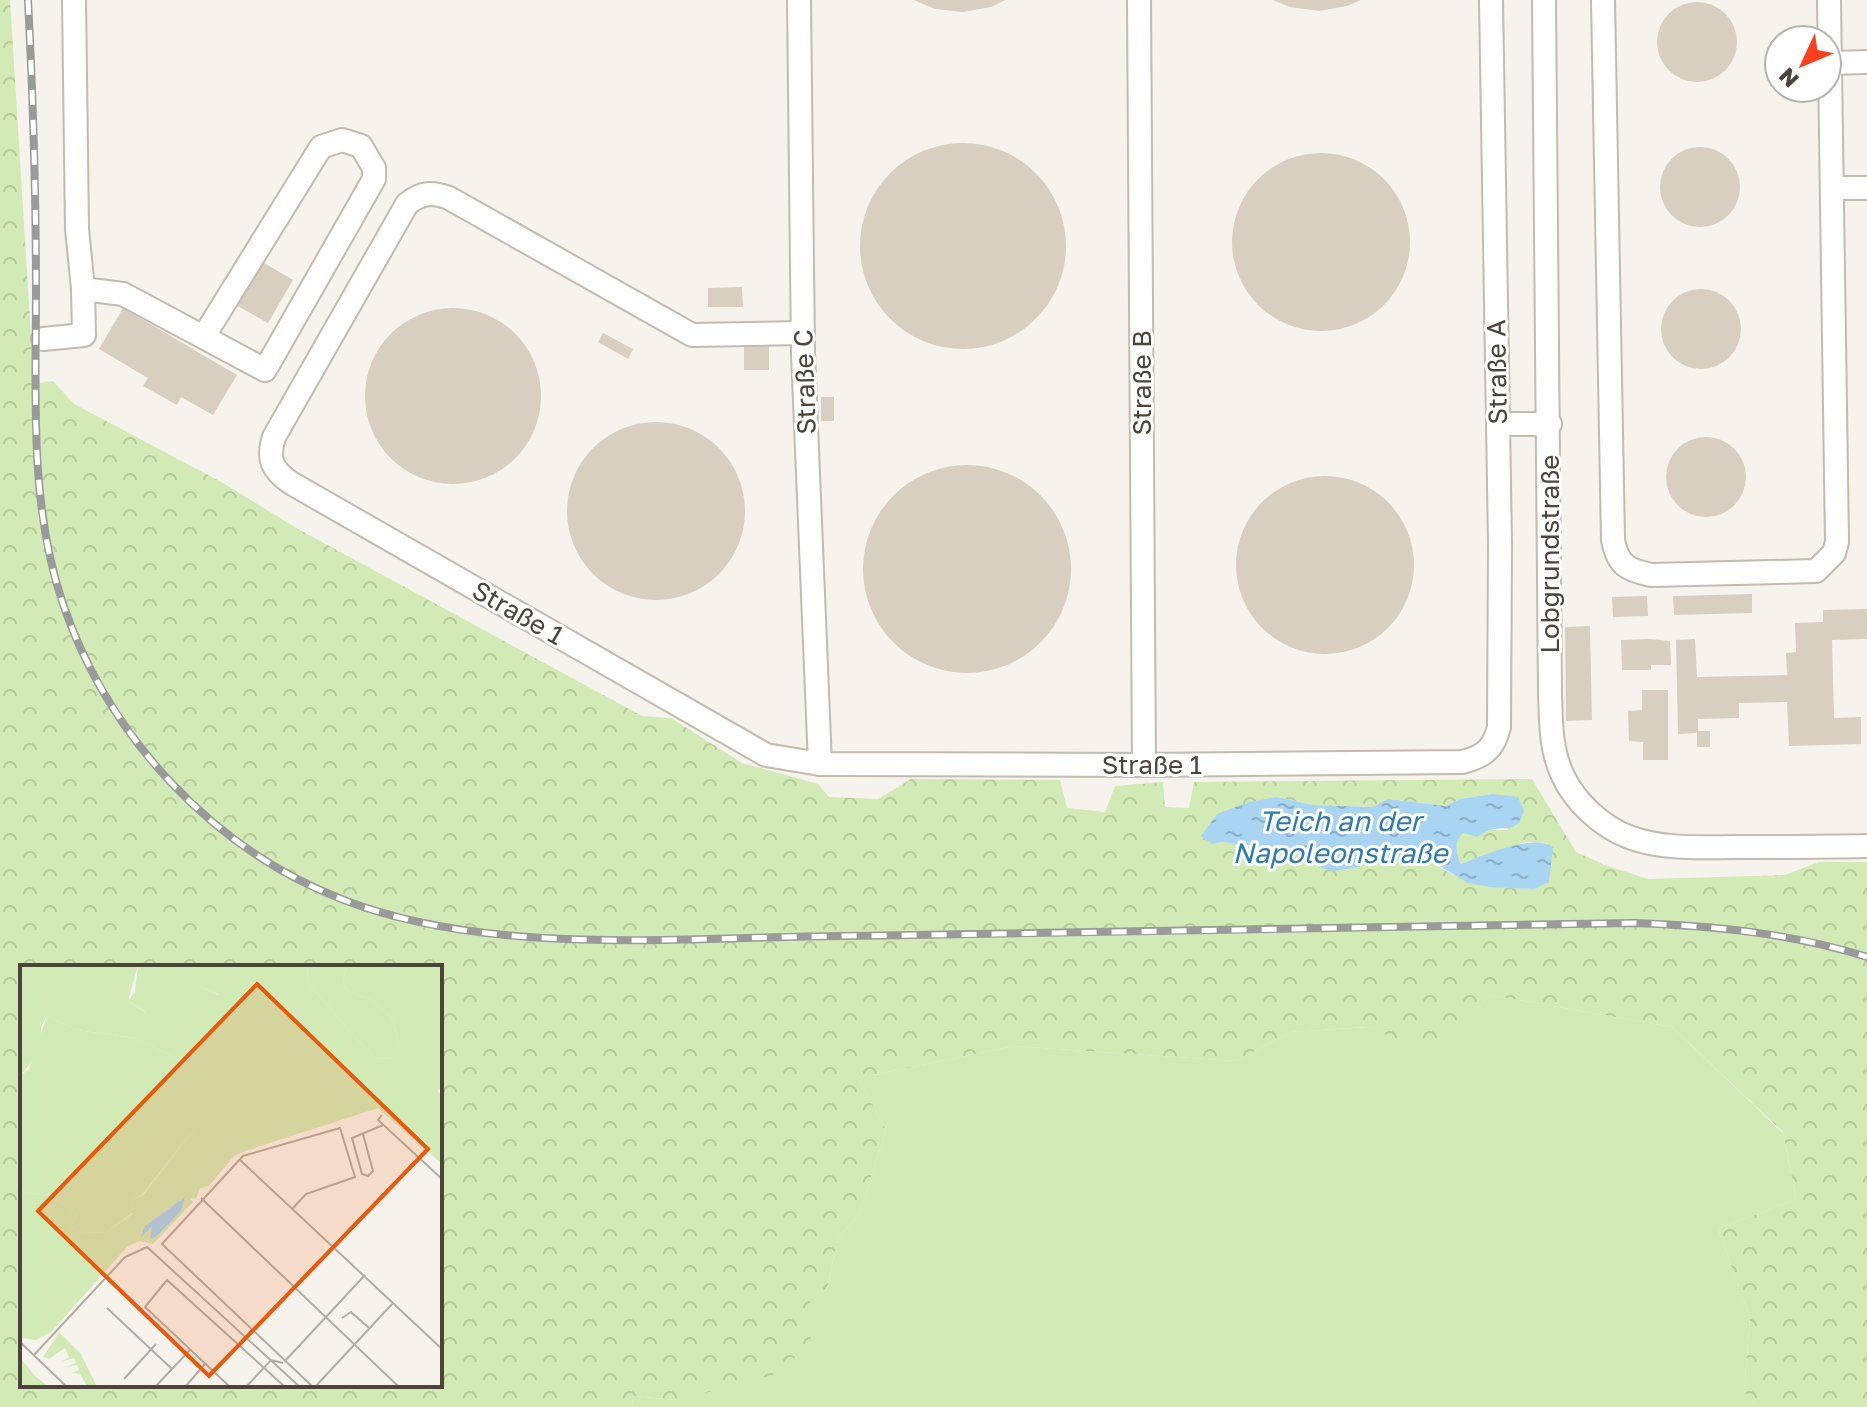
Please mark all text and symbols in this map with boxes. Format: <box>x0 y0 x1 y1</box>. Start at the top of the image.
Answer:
north arrow <box>1763 24 1843 104</box>
text: N <box>1773 63 1804 94</box>
street label: Straße A <box>1480 319 1513 425</box>
street label: Straße C <box>787 329 822 435</box>
street label: Straße B <box>1126 330 1157 436</box>
street label: Lobgrundstraße <box>1534 455 1565 653</box>
street label: Straße 1 <box>467 574 569 651</box>
street label: Straße 1 <box>1102 749 1202 780</box>
water label: Teich an der Napoleonstraße <box>1232 804 1449 869</box>
inset map <box>20 965 442 1387</box>

